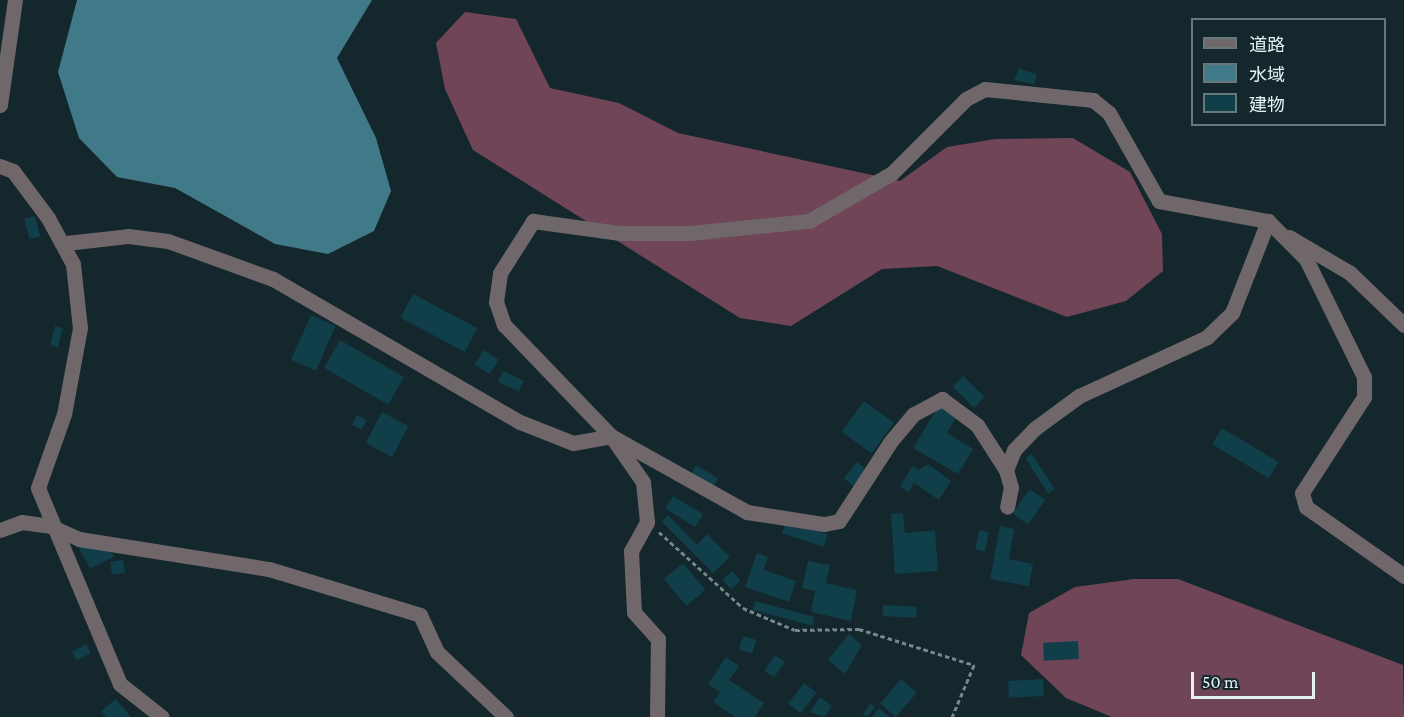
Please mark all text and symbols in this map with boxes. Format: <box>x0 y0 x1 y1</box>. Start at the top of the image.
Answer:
legend <box>1191 18 1386 126</box>
text: 道路 <box>1249 35 1285 55</box>
text: 水域 <box>1249 65 1285 85</box>
text: 建物 <box>1249 95 1285 115</box>
scale bar <box>1194 660 1318 698</box>
text: 50 m <box>1202 672 1239 692</box>

